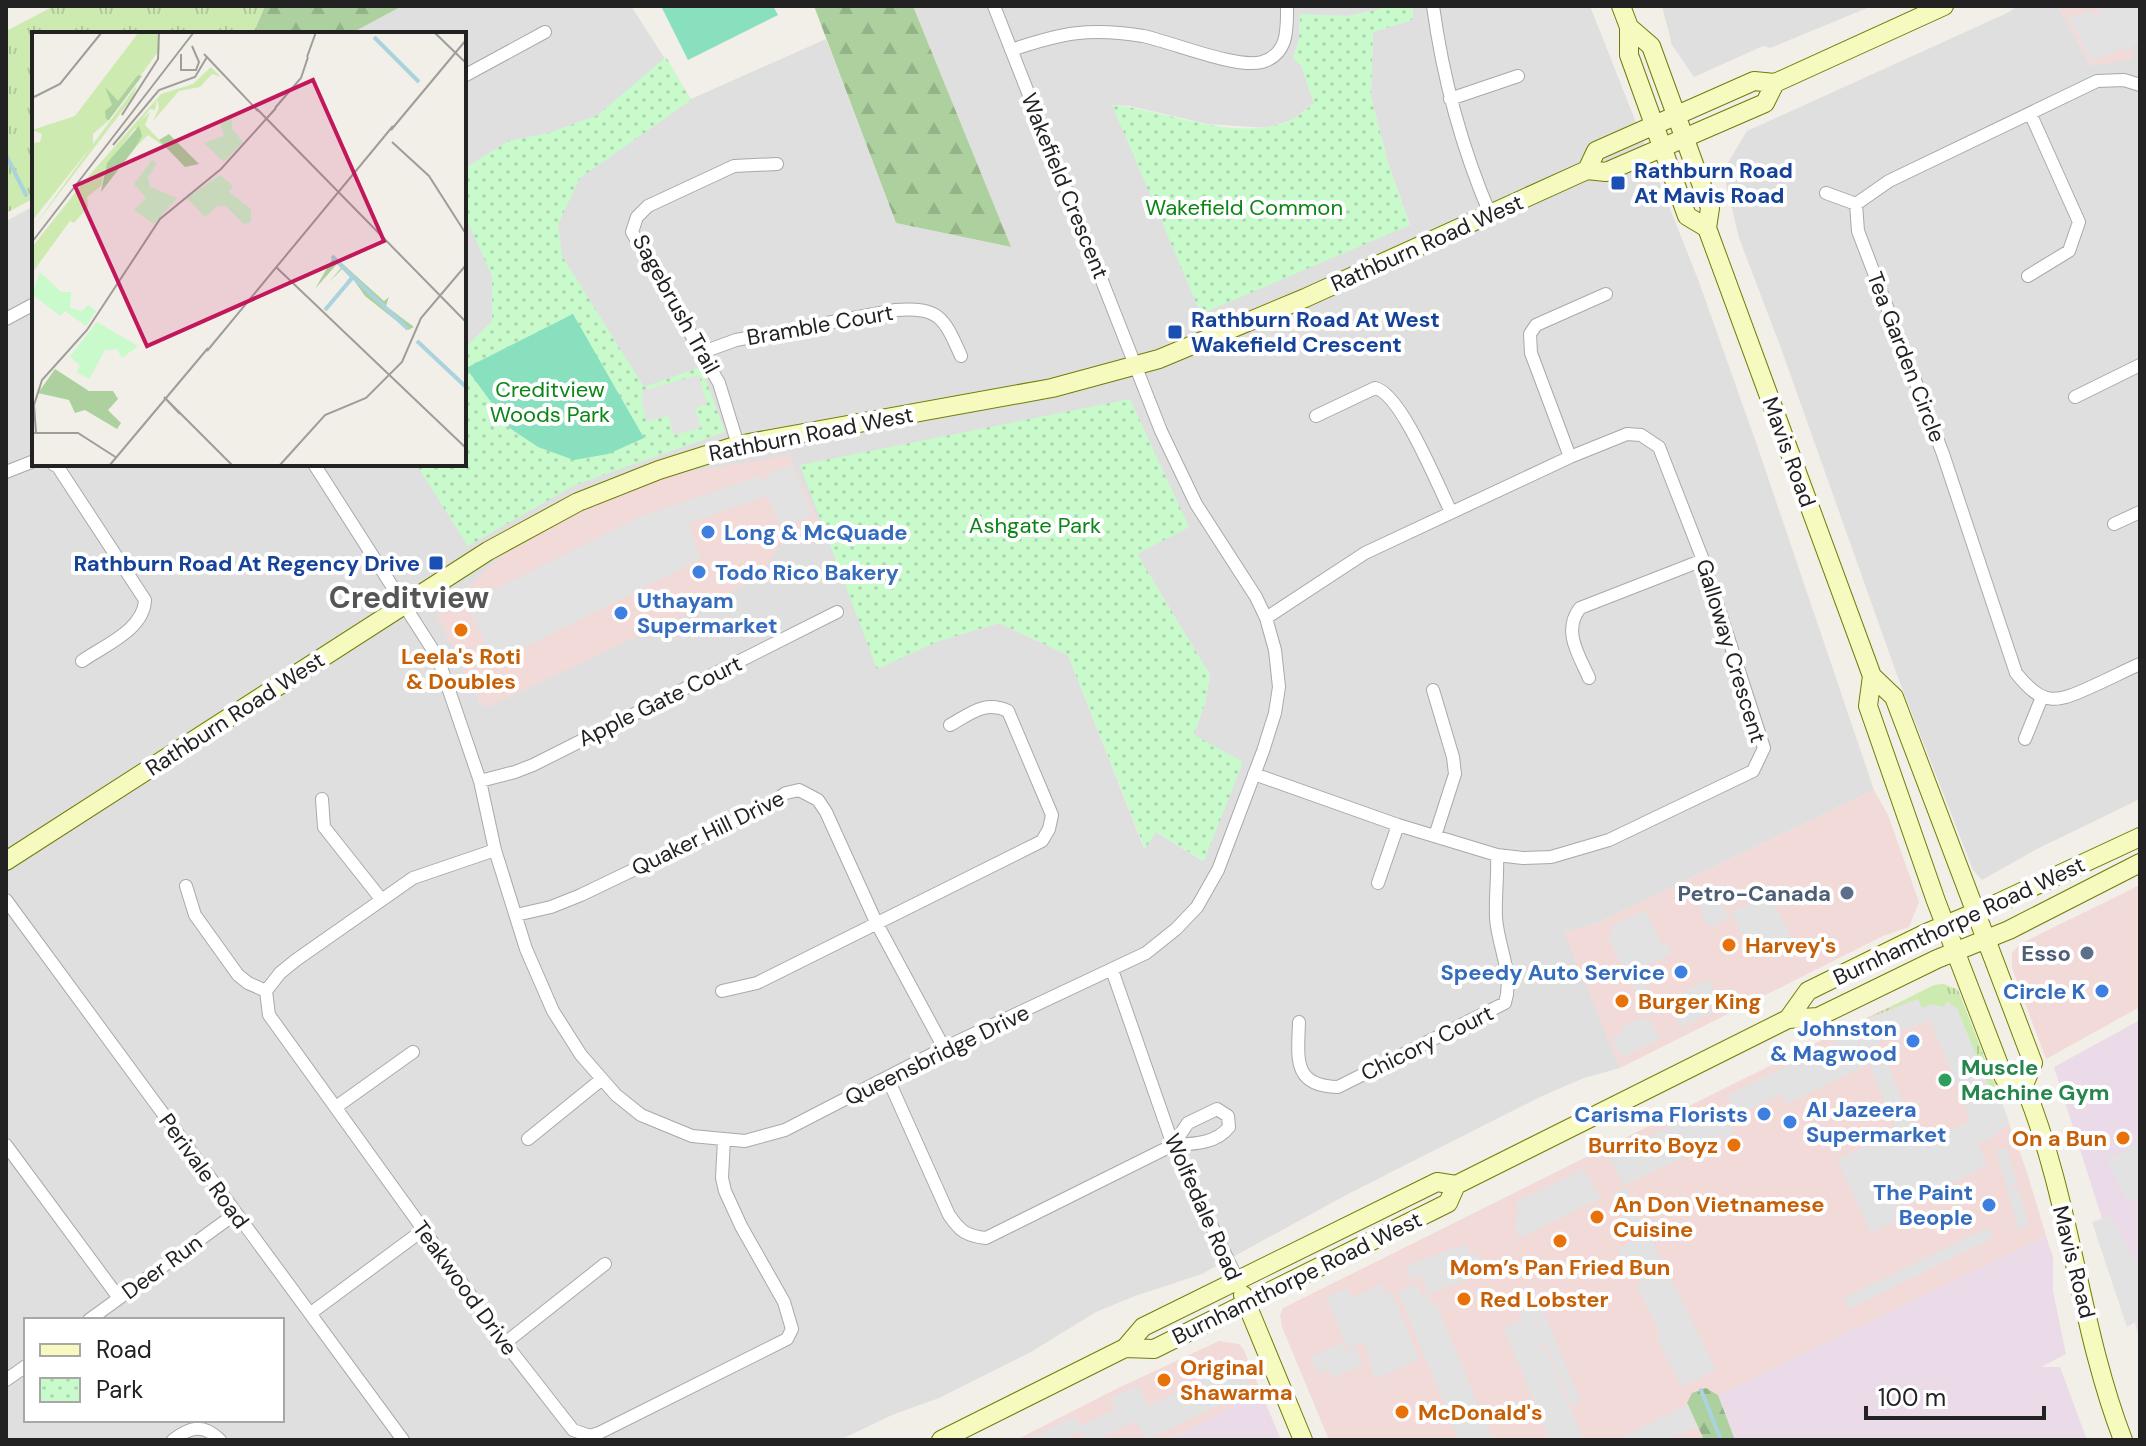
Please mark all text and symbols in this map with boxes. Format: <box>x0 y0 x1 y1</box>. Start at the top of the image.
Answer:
inset map <box>32 32 466 466</box>
street label: Wakefield Crescent <box>1015 89 1115 283</box>
place label: Rathburn Road At Mavis Road <box>1634 156 1793 210</box>
marker: Rathburn Road At Mavis Road <box>1609 174 1627 192</box>
street label: Rathburn Road West <box>1326 188 1528 298</box>
park label: Wakefield Common <box>1145 193 1343 222</box>
street label: Sagebrush Trail <box>626 229 726 379</box>
street label: Tea Garden Circle <box>1860 268 1952 446</box>
street label: Bramble Court <box>745 298 895 352</box>
place label: Rathburn Road At West Wakefield Crescent <box>1191 305 1440 359</box>
marker: Rathburn Road At West Wakefield Crescent <box>1166 323 1184 341</box>
park label: Creditview Woods Park <box>490 375 610 429</box>
street label: Mavis Road <box>1756 393 1822 511</box>
street label: Rathburn Road West <box>706 400 916 468</box>
park label: Ashgate Park <box>969 511 1101 540</box>
place label: Long & McQuade <box>724 518 908 547</box>
marker: Long & McQuade <box>699 523 717 541</box>
place label: Rathburn Road At Regency Drive <box>73 549 420 578</box>
marker: Rathburn Road At Regency Drive <box>427 554 445 572</box>
street label: Galloway Crescent <box>1689 556 1773 746</box>
place label: Todo Rico Bakery <box>715 558 899 587</box>
marker: Todo Rico Bakery <box>690 563 708 581</box>
district label: Creditview <box>329 578 490 617</box>
place label: Uthayam Supermarket <box>637 586 778 640</box>
marker: Uthayam Supermarket <box>612 604 630 622</box>
marker: Leela's Roti & Doubles <box>452 621 470 639</box>
place label: Leela's Roti & Doubles <box>401 642 521 696</box>
street label: Rathburn Road West <box>140 645 330 783</box>
street label: Apple Gate Court <box>573 649 747 753</box>
street label: Quaker Hill Drive <box>627 783 789 883</box>
street label: Burnhamthorpe Road West <box>1829 850 2089 992</box>
place label: Petro-Canada <box>1678 879 1831 908</box>
marker: Petro-Canada <box>1838 884 1856 902</box>
place label: Harvey's <box>1745 931 1837 960</box>
marker: Harvey's <box>1720 936 1738 954</box>
place label: Esso <box>2021 939 2071 968</box>
marker: Esso <box>2078 944 2096 962</box>
place label: Speedy Auto Service <box>1441 958 1665 987</box>
marker: Speedy Auto Service <box>1672 963 1690 981</box>
place label: Circle K <box>2003 977 2086 1006</box>
marker: Circle K <box>2093 982 2111 1000</box>
place label: Burger King <box>1638 987 1762 1016</box>
marker: Burger King <box>1613 992 1631 1010</box>
street label: Queensbridge Drive <box>840 998 1034 1112</box>
street label: Chicory Court <box>1356 998 1498 1088</box>
place label: Johnston & Magwood <box>1770 1014 1897 1068</box>
marker: Johnston & Magwood <box>1904 1032 1922 1050</box>
place label: Muscle Machine Gym <box>1961 1053 2109 1107</box>
marker: Muscle Machine Gym <box>1936 1071 1954 1089</box>
place label: Al Jazeera Supermarket <box>1806 1095 1947 1149</box>
place label: Carisma Florists <box>1574 1100 1748 1129</box>
marker: Carisma Florists <box>1755 1105 1773 1123</box>
street label: Perivale Road <box>152 1108 256 1234</box>
marker: Al Jazeera Supermarket <box>1781 1113 1799 1131</box>
place label: On a Bun <box>2012 1124 2107 1153</box>
street label: Wolfedale Road <box>1158 1129 1248 1285</box>
marker: On a Bun <box>2114 1129 2132 1147</box>
place label: Burrito Boyz <box>1588 1131 1718 1160</box>
marker: Burrito Boyz <box>1725 1136 1743 1154</box>
place label: The Paint Beople <box>1873 1178 1973 1232</box>
place label: An Don Vietnamese Cuisine <box>1613 1190 1825 1244</box>
marker: The Paint Beople <box>1980 1196 1998 1214</box>
street label: Mavis Road <box>2046 1203 2102 1321</box>
street label: Burnhamthorpe Road West <box>1167 1205 1427 1351</box>
marker: An Don Vietnamese Cuisine <box>1588 1208 1606 1226</box>
street label: Teakwood Drive <box>406 1215 524 1361</box>
street label: Deer Run <box>116 1228 208 1306</box>
marker: Mom’s Pan Fried Bun <box>1551 1232 1569 1250</box>
place label: Mom’s Pan Fried Bun <box>1450 1253 1670 1282</box>
place label: Red Lobster <box>1480 1285 1609 1314</box>
marker: Red Lobster <box>1455 1290 1473 1308</box>
legend <box>24 1318 284 1422</box>
text: Road <box>96 1334 152 1365</box>
place label: Original Shawarma <box>1180 1353 1293 1407</box>
scale bar <box>1866 1370 2044 1420</box>
marker: Original Shawarma <box>1155 1371 1173 1389</box>
text: Park <box>96 1374 143 1405</box>
text: 100 m <box>1878 1382 1946 1413</box>
place label: McDonald's <box>1418 1398 1543 1427</box>
marker: McDonald's <box>1393 1403 1411 1421</box>

